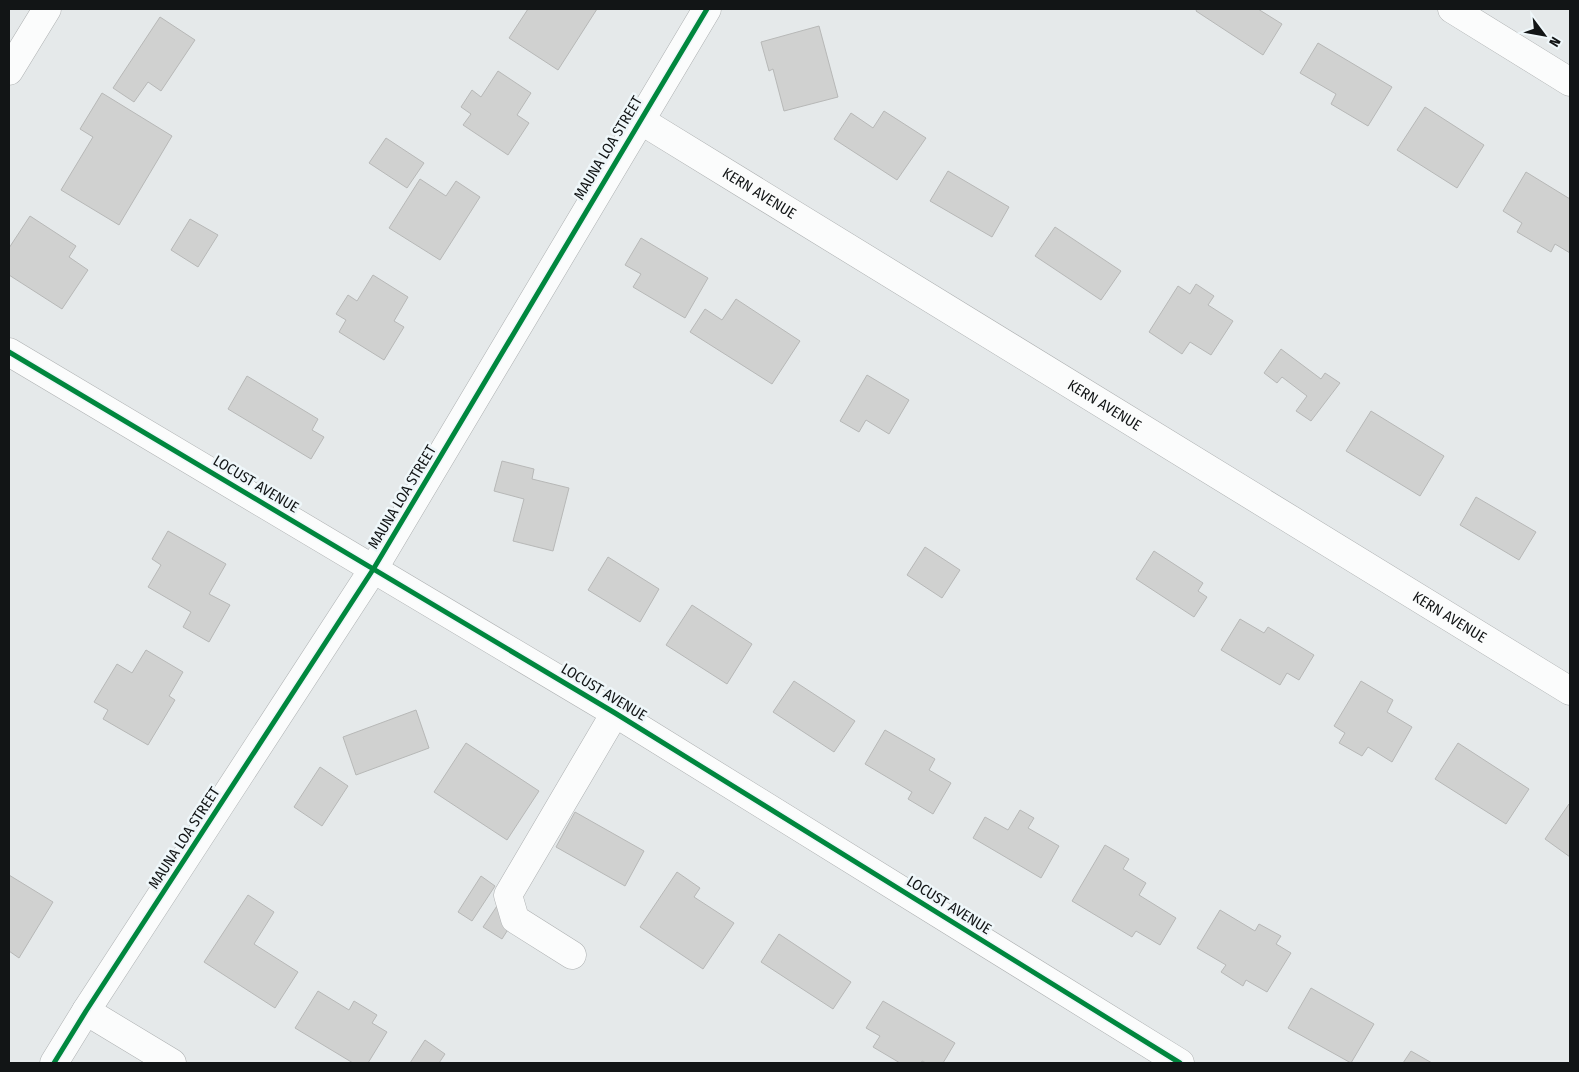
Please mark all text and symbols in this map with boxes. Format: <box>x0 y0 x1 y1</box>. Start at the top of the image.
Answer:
north arrow <box>1519 10 1569 60</box>
text: N <box>1545 34 1564 50</box>
street label: MAUNA LOA STREET <box>570 93 646 203</box>
street label: KERN AVENUE <box>719 164 799 223</box>
street label: KERN AVENUE <box>1064 376 1145 435</box>
street label: MAUNA LOA STREET <box>364 442 440 552</box>
street label: LOCUST AVENUE <box>210 451 302 517</box>
street label: KERN AVENUE <box>1409 588 1490 646</box>
street label: LOCUST AVENUE <box>558 659 650 725</box>
street label: MAUNA LOA STREET <box>144 784 224 892</box>
street label: LOCUST AVENUE <box>903 872 995 938</box>

